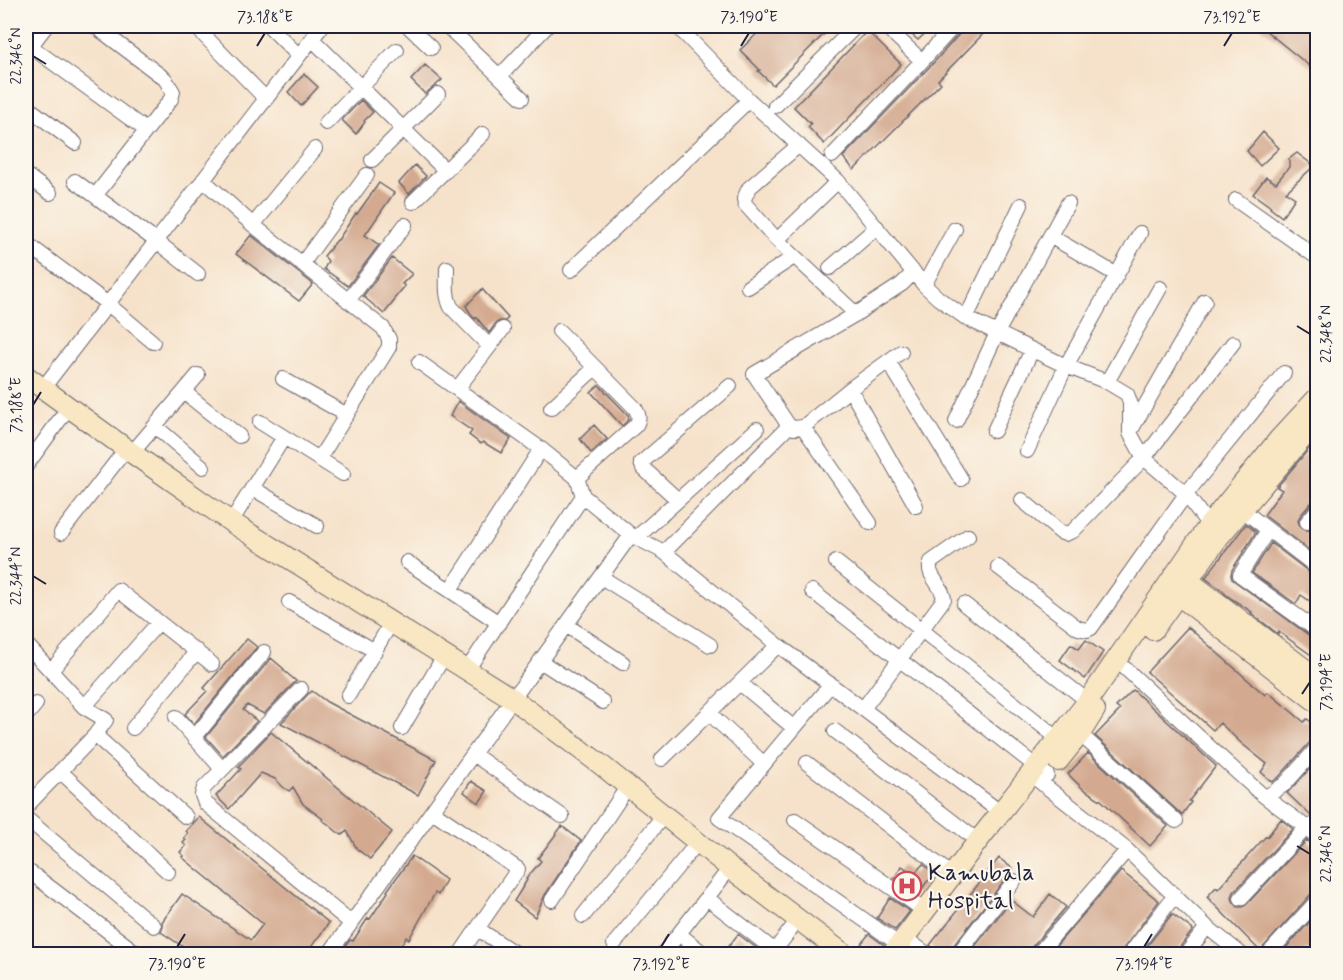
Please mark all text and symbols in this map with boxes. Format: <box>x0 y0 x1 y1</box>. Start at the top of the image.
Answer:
text: 73.188°E <box>237 8 293 28</box>
text: 73.190°E <box>720 8 778 28</box>
text: 73.192°E <box>1203 8 1261 28</box>
text: 22.346°N <box>7 28 27 84</box>
text: 22.348°N <box>1317 305 1337 363</box>
text: 73.188°E <box>7 377 27 433</box>
text: 22.344°N <box>7 547 27 605</box>
text: 73.194°E <box>1317 653 1337 711</box>
text: 22.346°N <box>1317 826 1337 882</box>
place label: Kamubala Hospital <box>928 858 1035 917</box>
hospital icon: Kamubala Hospital <box>891 870 923 902</box>
text: 73.190°E <box>148 955 206 975</box>
text: 73.192°E <box>632 955 690 975</box>
text: 73.194°E <box>1115 955 1173 975</box>

